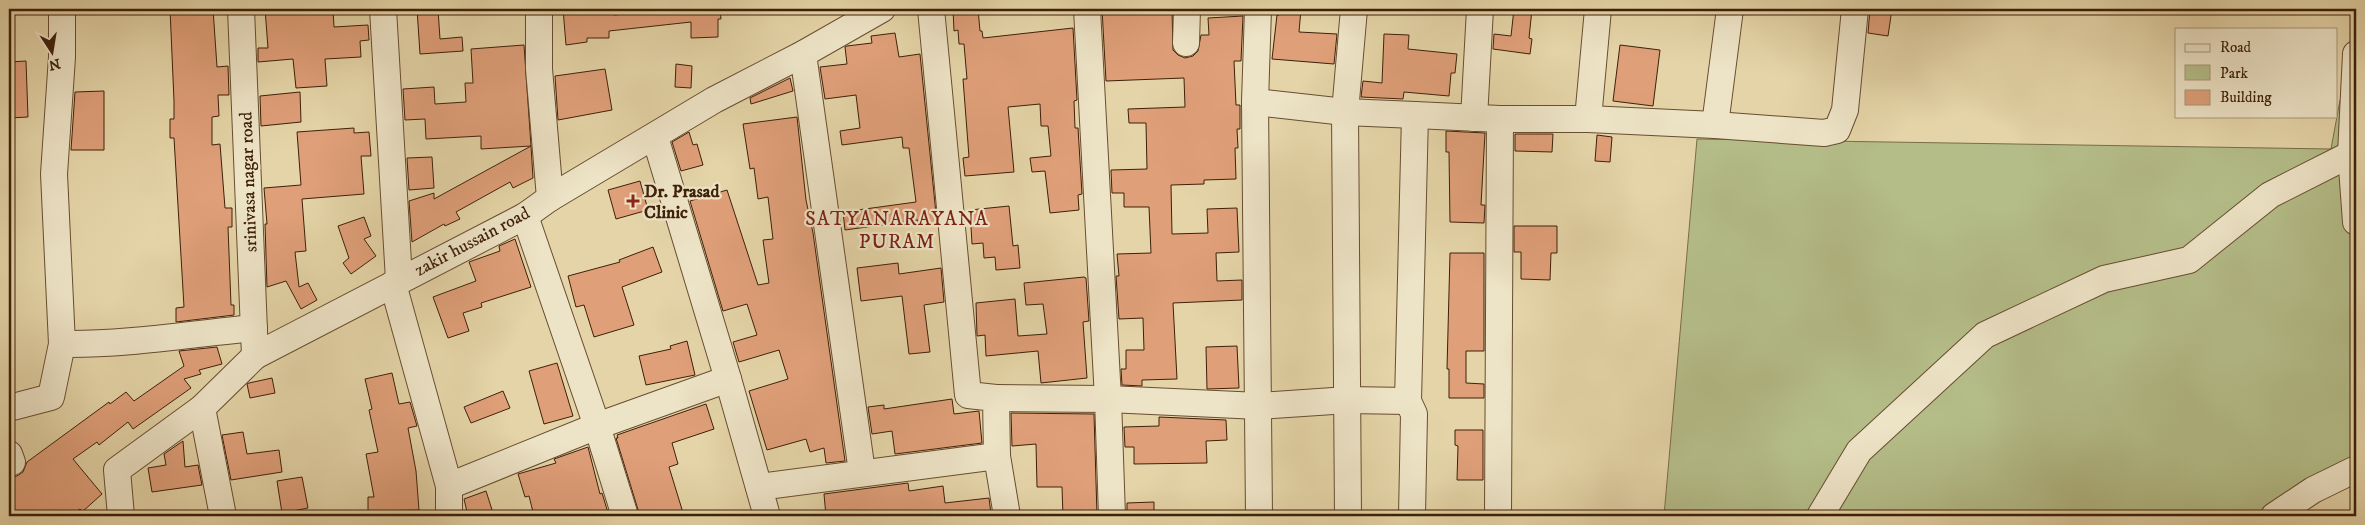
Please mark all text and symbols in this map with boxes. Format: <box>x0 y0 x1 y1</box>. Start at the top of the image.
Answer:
north arrow <box>28 28 78 78</box>
legend <box>2175 28 2338 118</box>
text: Road <box>2220 38 2252 57</box>
text: N <box>47 54 62 74</box>
text: Park <box>2220 64 2249 83</box>
text: Building <box>2220 88 2272 107</box>
street label: srinivasa nagar road <box>236 111 262 253</box>
place label: Dr. Prasad Clinic <box>644 181 720 224</box>
marker: Dr. Prasad Clinic <box>626 194 640 208</box>
street label: zakir hussain road <box>411 202 534 281</box>
district label: SATYANARAYANA PURAM <box>805 207 989 255</box>

